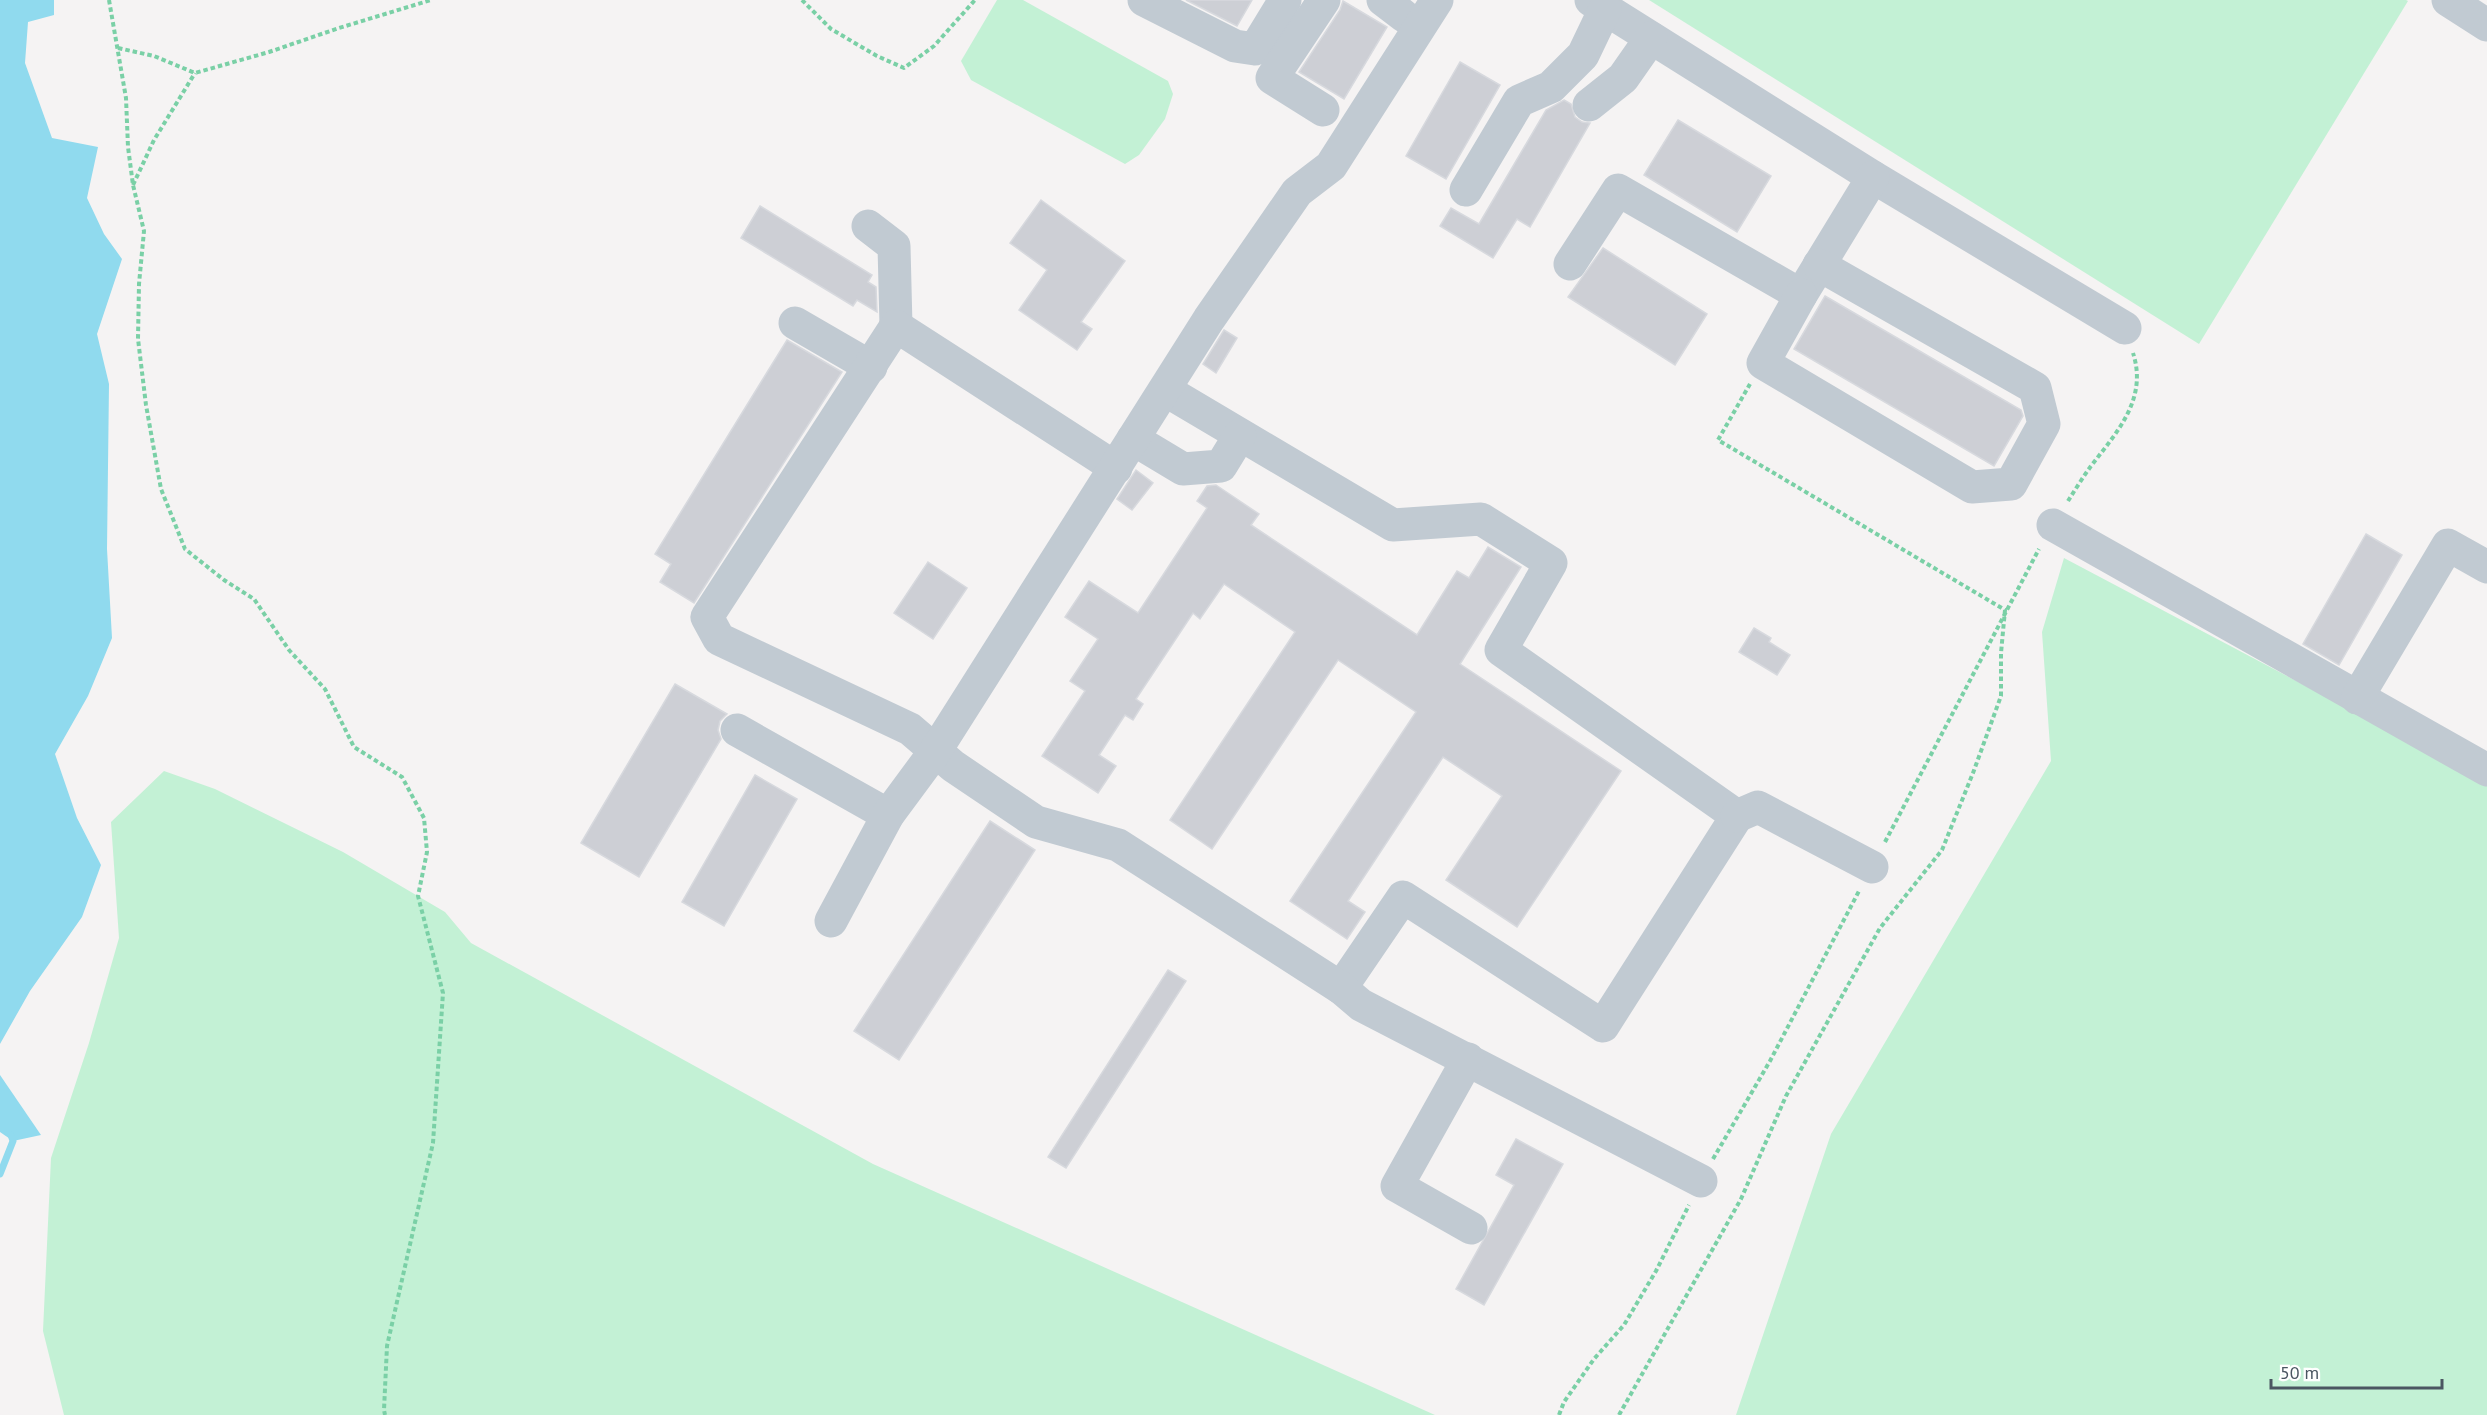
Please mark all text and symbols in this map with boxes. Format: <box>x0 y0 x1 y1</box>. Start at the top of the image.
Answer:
scale bar <box>2271 1352 2442 1390</box>
text: 50 m <box>2280 1361 2319 1384</box>

